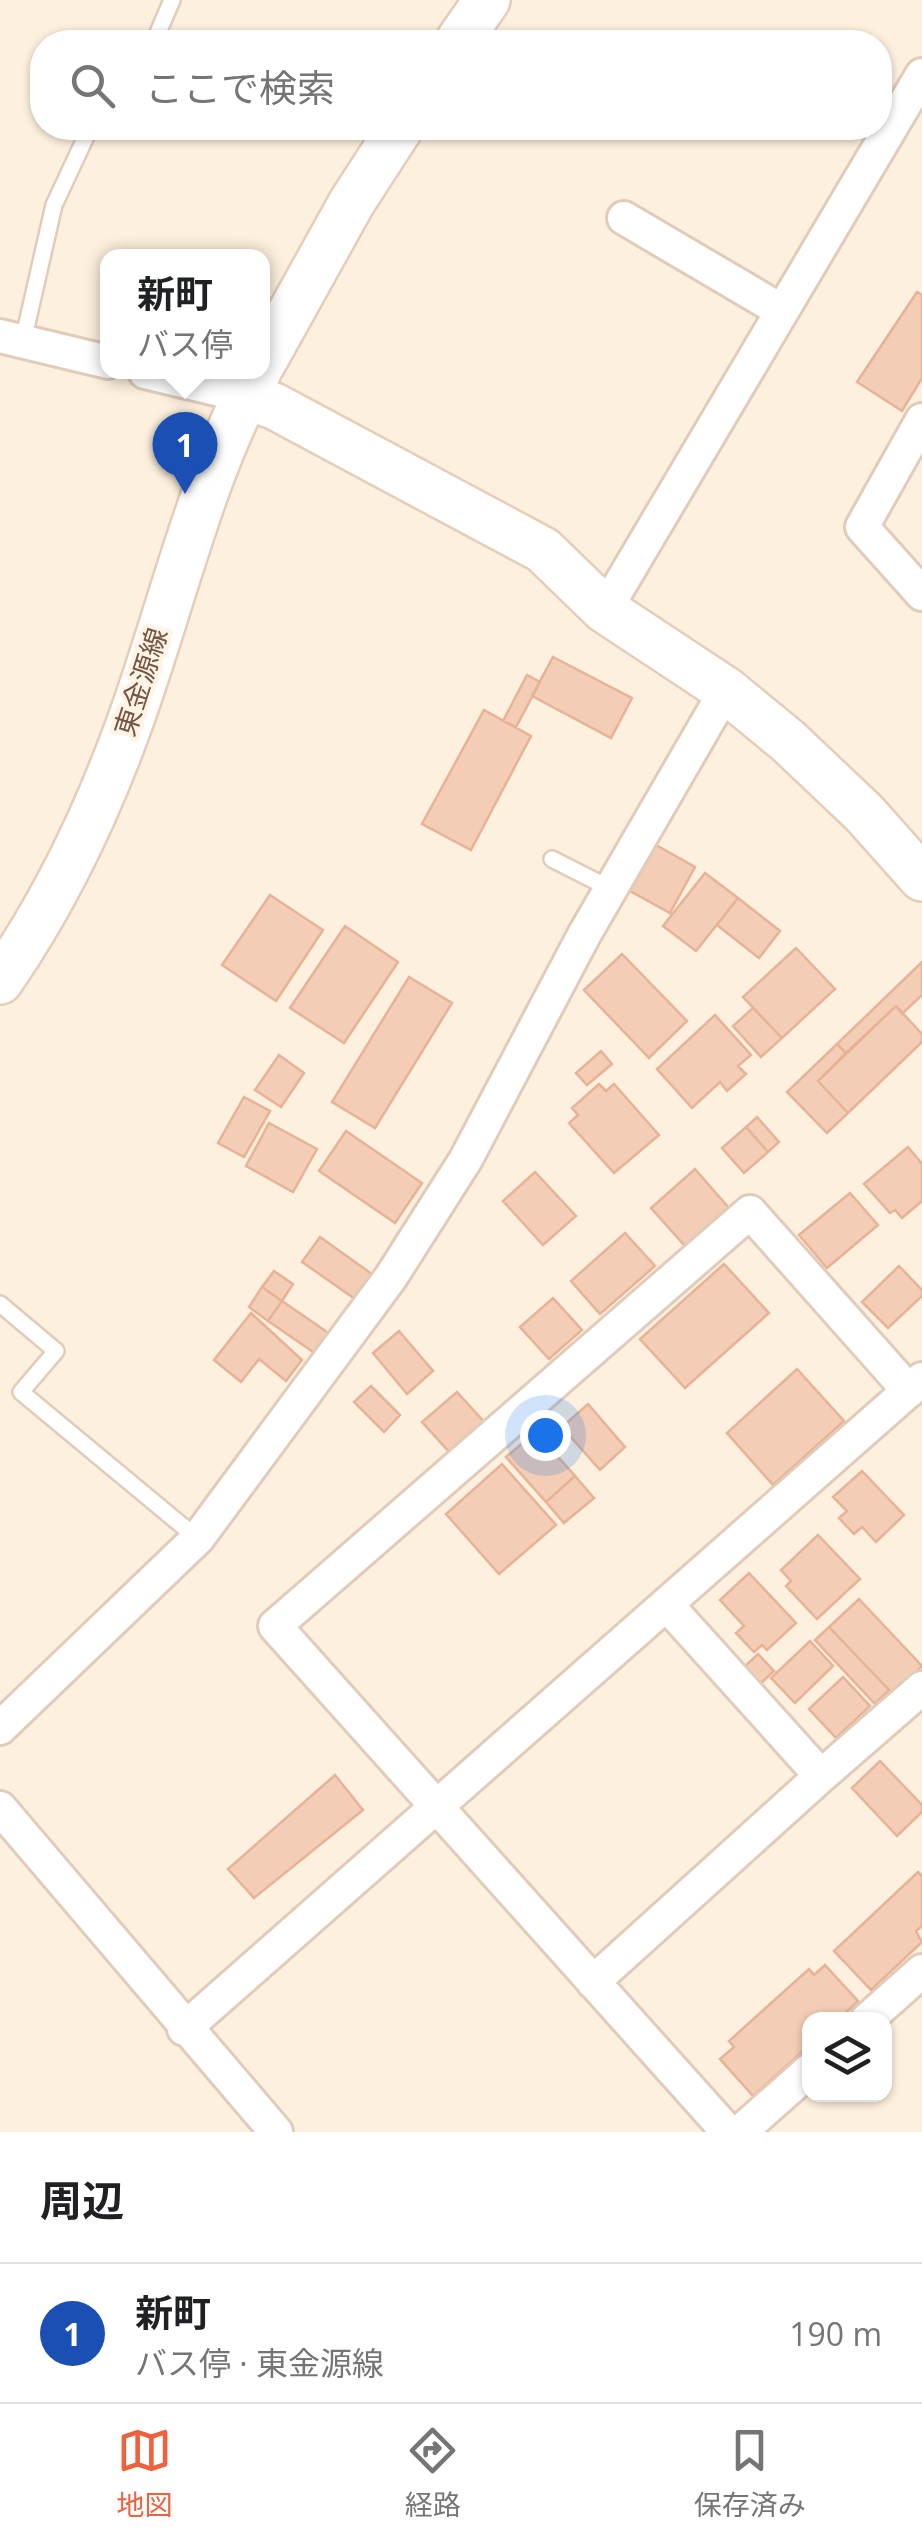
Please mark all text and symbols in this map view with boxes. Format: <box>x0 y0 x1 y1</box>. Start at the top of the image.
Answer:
search box <box>30 30 892 140</box>
icon: search <box>65 58 120 113</box>
text: ここで検索 <box>145 61 335 113</box>
popup <box>100 249 270 379</box>
text: 新町 <box>137 267 213 319</box>
text: バス停 <box>137 322 233 365</box>
pin: 1 <box>152 412 218 494</box>
street label: 東金源線 <box>105 623 175 741</box>
your location <box>520 1410 571 1461</box>
map controls <box>802 2012 892 2102</box>
button: layers <box>802 2012 892 2102</box>
text: 周辺 <box>40 2171 124 2228</box>
text: 新町 <box>135 2286 211 2338</box>
text: 1 <box>63 2312 82 2355</box>
text: 190 m <box>789 2312 882 2355</box>
text: バス停 · 東金源線 <box>135 2341 384 2384</box>
tab: 地図 <box>116 2423 172 2523</box>
tab: 経路 <box>405 2423 461 2523</box>
tab: 保存済み <box>694 2423 806 2523</box>

